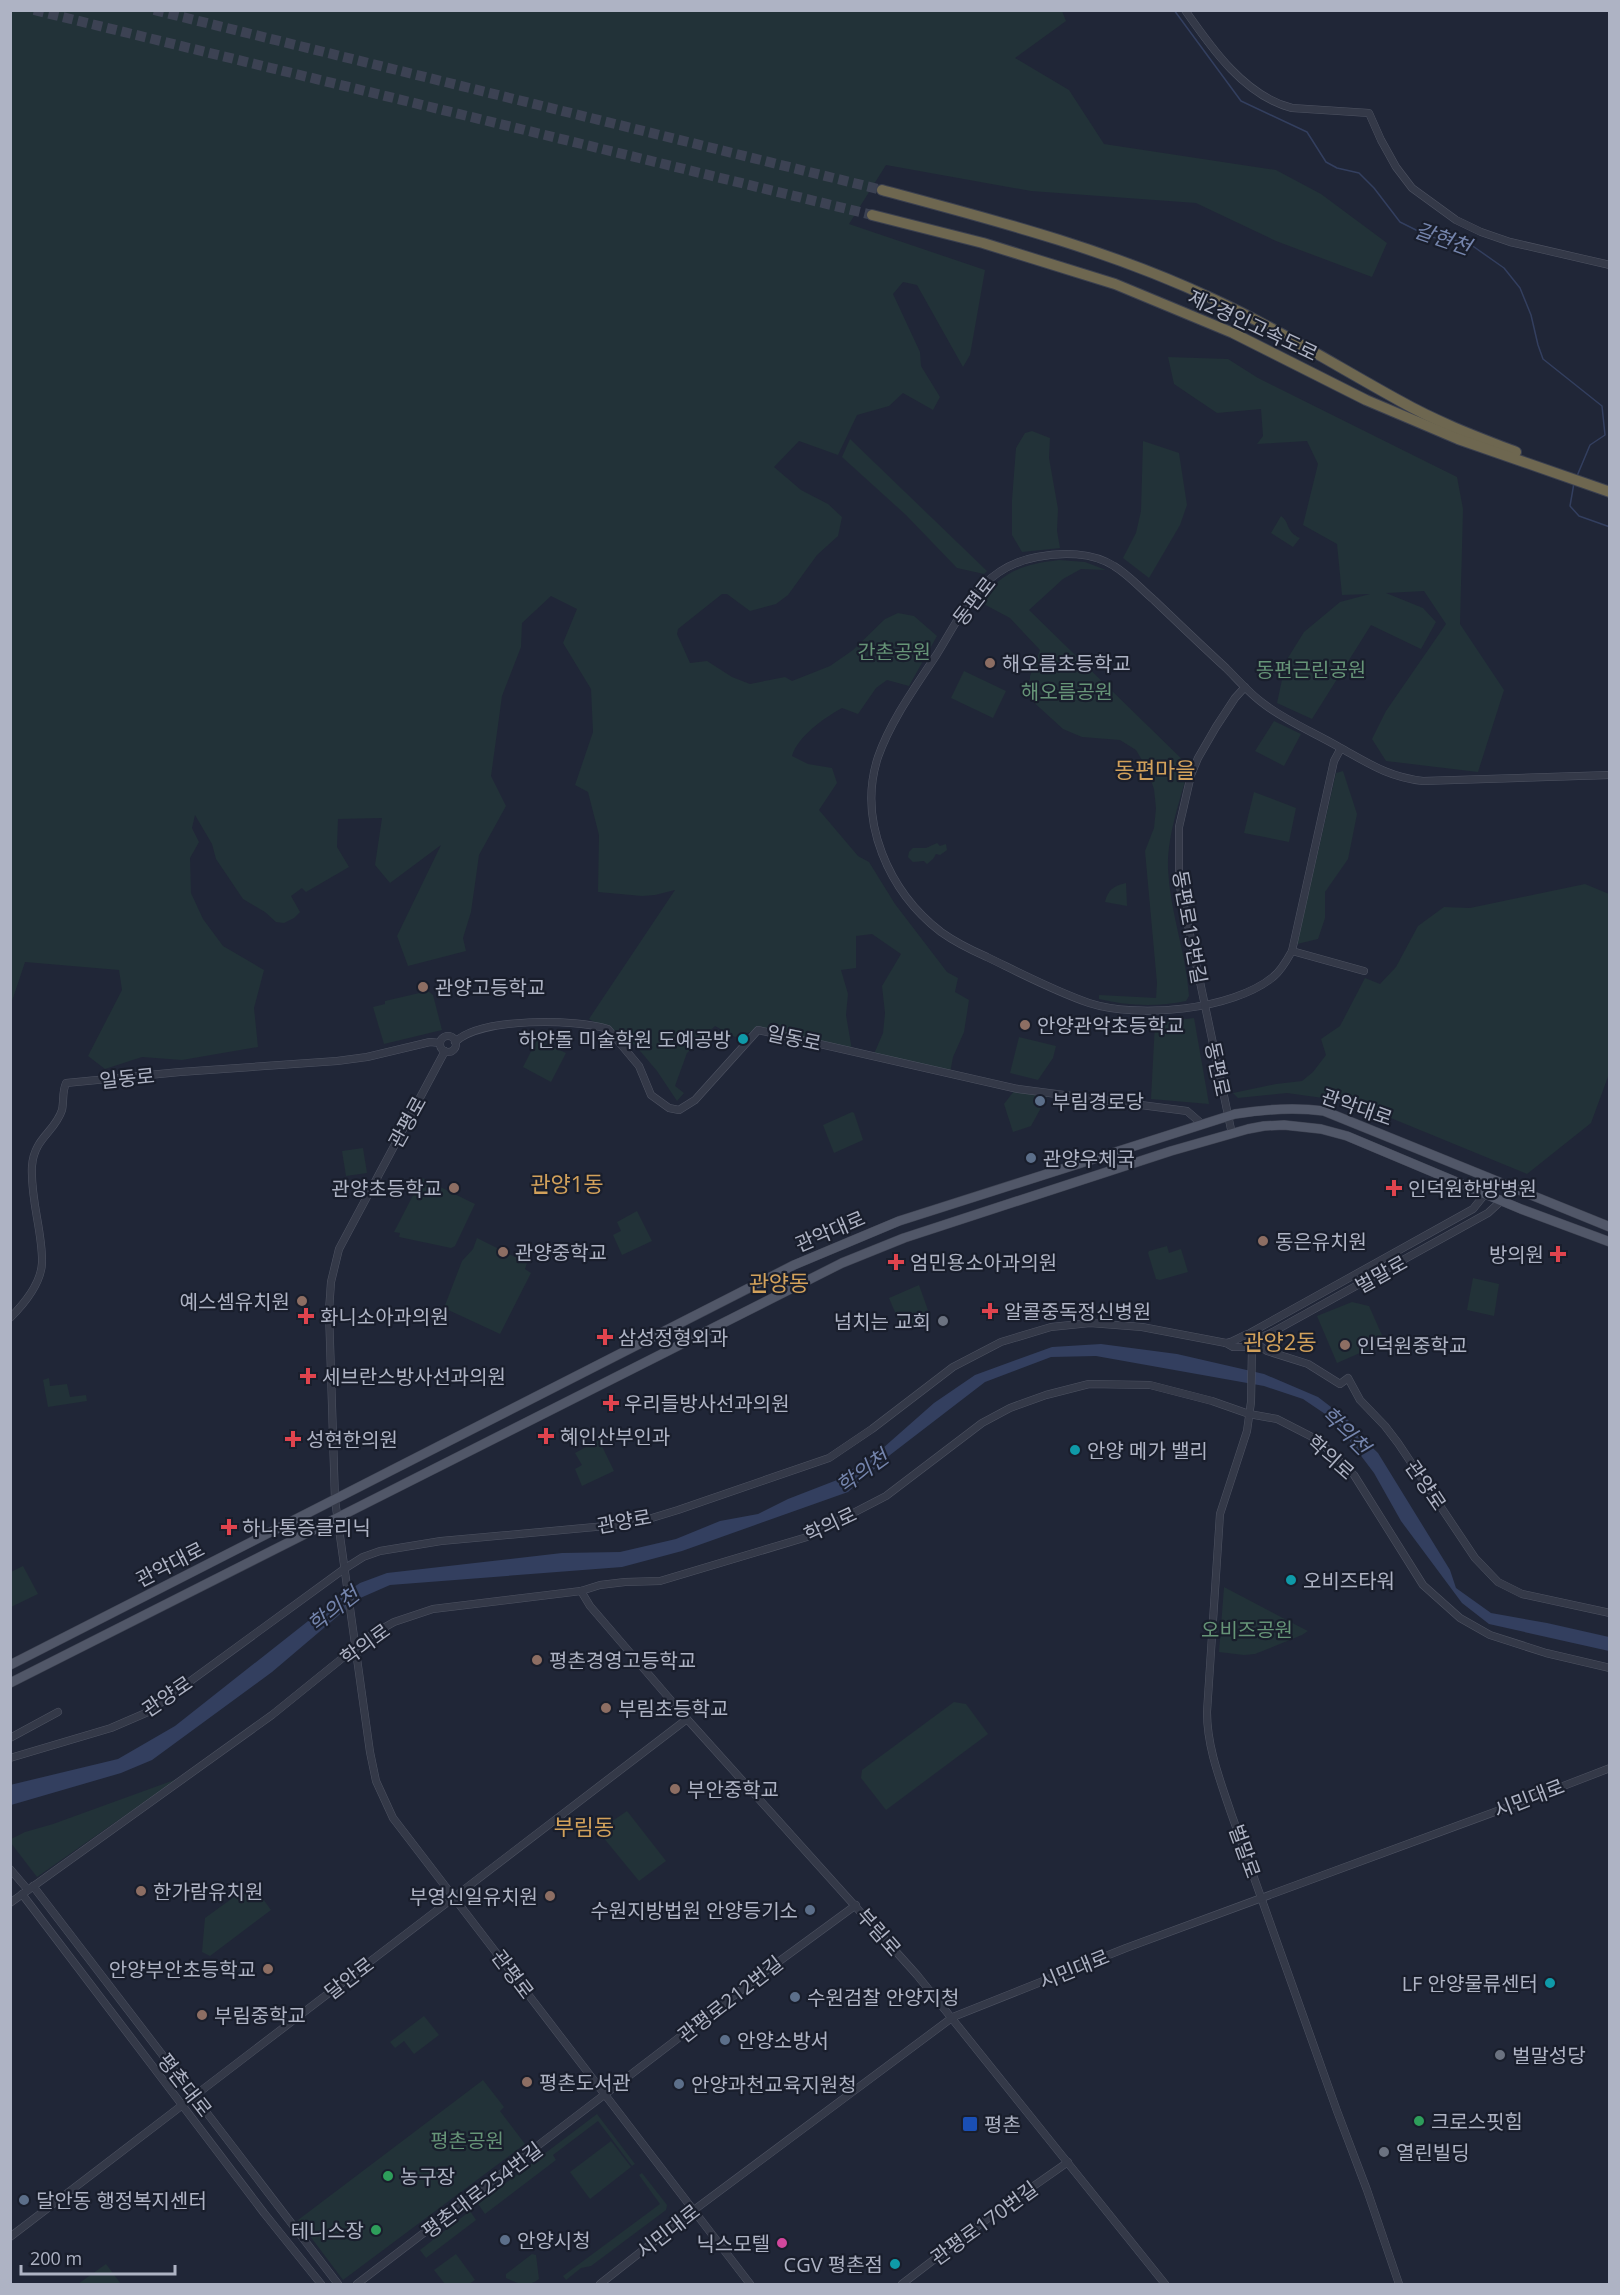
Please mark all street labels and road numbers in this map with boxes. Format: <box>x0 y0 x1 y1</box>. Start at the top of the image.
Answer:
street label: 제2경인고속도로 <box>1184 283 1322 367</box>
street label: 동편로 <box>946 571 1002 631</box>
street label: 동편로13번길 <box>1167 868 1213 986</box>
street label: 일동로 <box>764 1019 824 1057</box>
street label: 동편로 <box>1199 1039 1237 1099</box>
street label: 일동로 <box>98 1062 156 1094</box>
street label: 관악대로 <box>1318 1082 1396 1132</box>
street label: 관평로 <box>382 1091 432 1153</box>
street label: 관악대로 <box>791 1204 869 1258</box>
street label: 벌말로 <box>1350 1249 1412 1299</box>
street label: 학의로 <box>1301 1428 1361 1486</box>
street label: 관양로 <box>1399 1455 1453 1515</box>
street label: 학의로 <box>799 1500 861 1548</box>
street label: 관양로 <box>594 1503 654 1539</box>
street label: 관악대로 <box>131 1535 209 1593</box>
street label: 학의로 <box>335 1617 395 1671</box>
street label: 관양로 <box>137 1669 197 1723</box>
street label: 시민대로 <box>1490 1772 1568 1824</box>
street label: 벌말로 <box>1223 1820 1267 1882</box>
street label: 부림로 <box>851 1902 907 1962</box>
street label: 시민대로 <box>1035 1943 1113 1995</box>
street label: 관평로 <box>486 1944 540 2004</box>
street label: 관평로212번길 <box>672 1949 788 2049</box>
street label: 달안로 <box>319 1951 379 2005</box>
street label: 평촌대로 <box>152 2048 218 2122</box>
street label: 평촌대로254번길 <box>416 2136 548 2244</box>
street label: 관평로170번길 <box>925 2175 1043 2271</box>
street label: 시민대로 <box>631 2198 705 2264</box>

